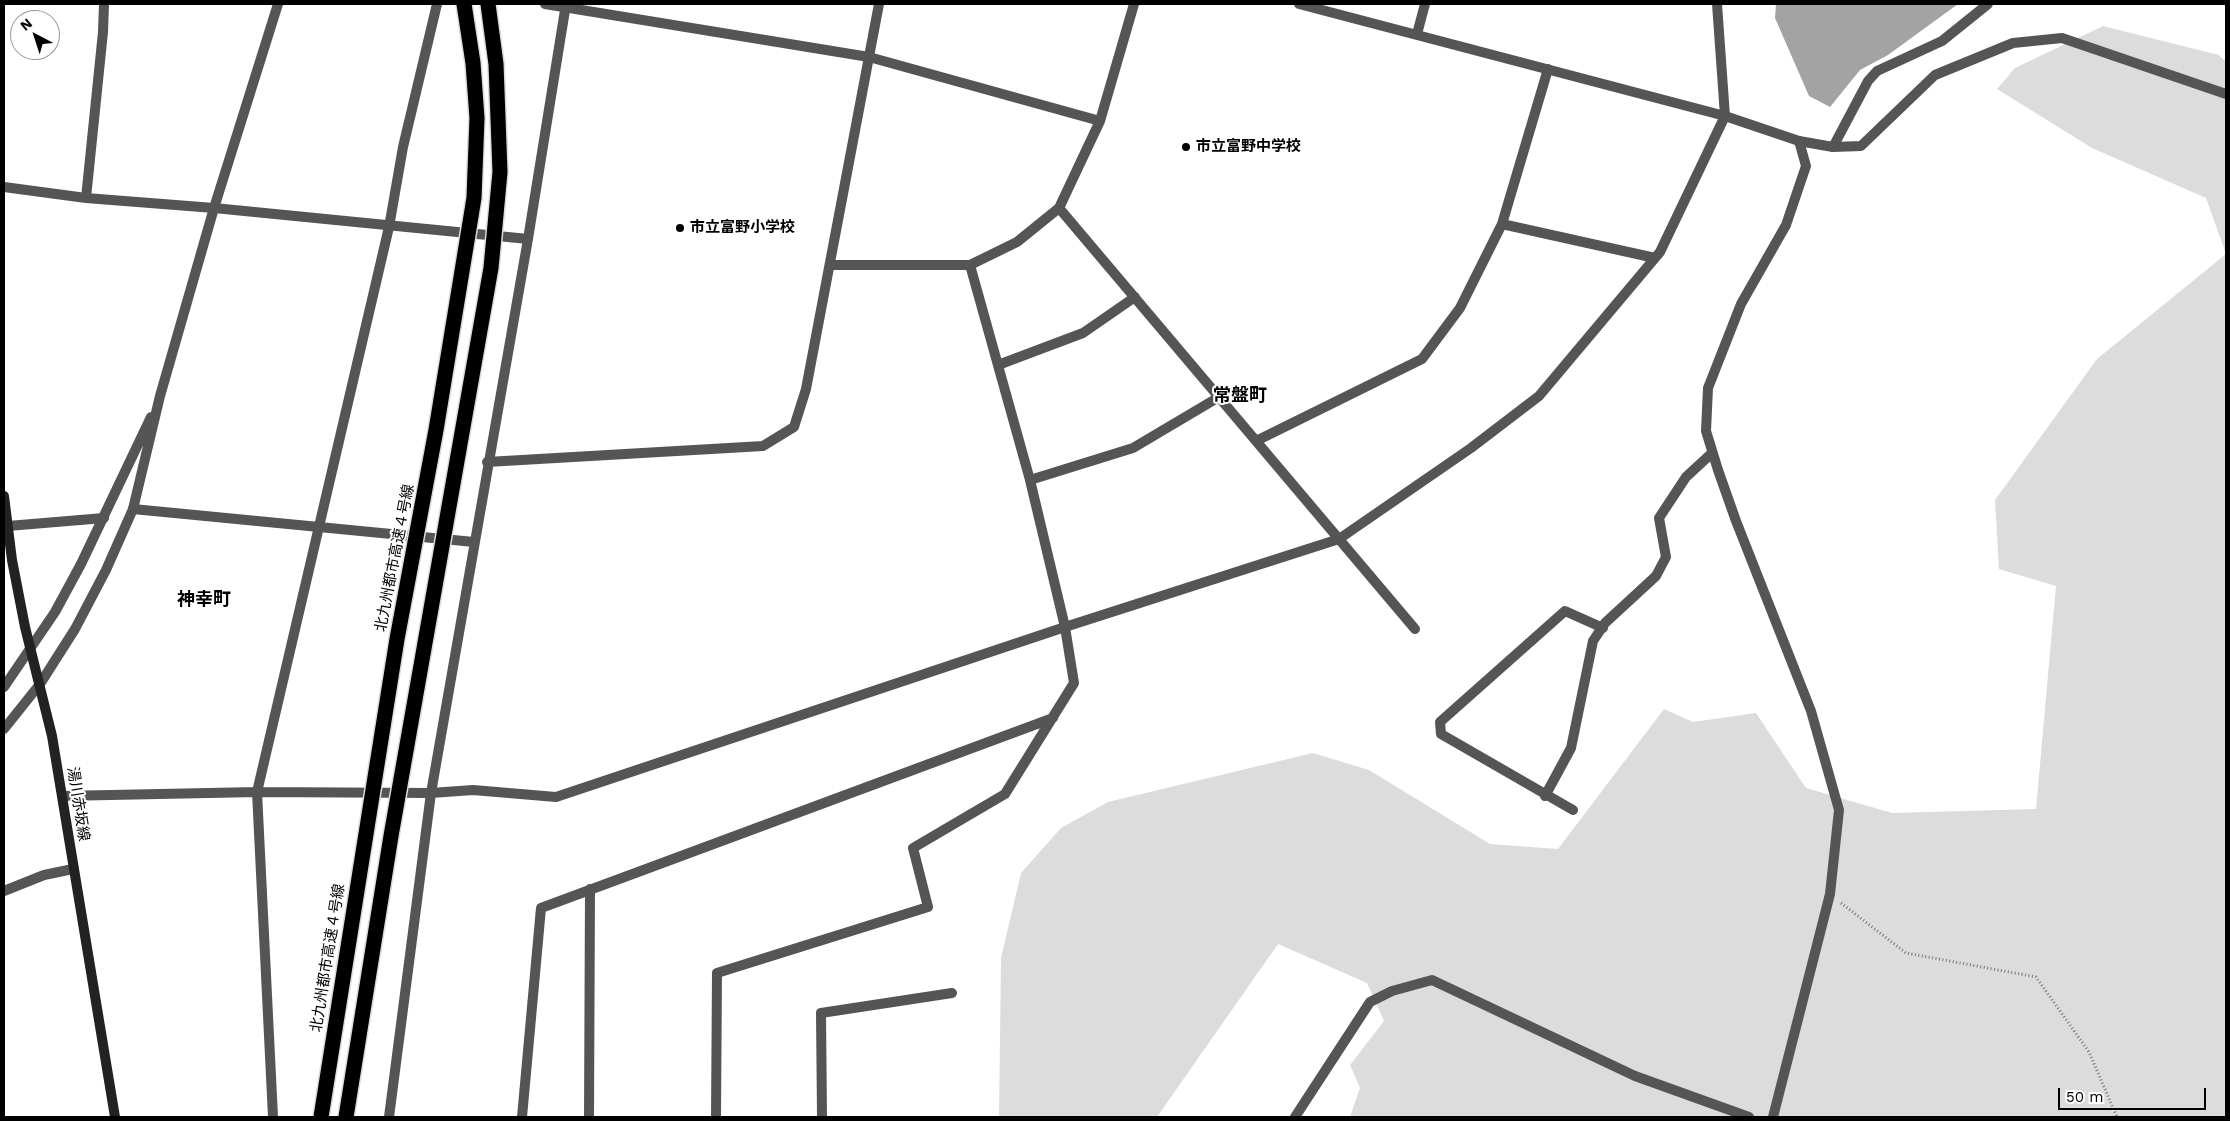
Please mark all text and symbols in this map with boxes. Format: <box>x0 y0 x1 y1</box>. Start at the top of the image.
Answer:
north arrow <box>10 10 60 60</box>
text: N <box>17 15 35 34</box>
place label: 市立富野中学校 <box>1196 138 1301 156</box>
marker: 市立富野中学校 <box>1180 141 1192 153</box>
place label: 市立富野小学校 <box>690 219 795 237</box>
marker: 市立富野小学校 <box>674 222 686 234</box>
district label: 常盤町 <box>1213 385 1267 407</box>
street label: 北九州都市高速４号線 <box>372 483 418 633</box>
district label: 神幸町 <box>177 589 231 611</box>
street label: 湯川赤坂線 <box>63 766 93 842</box>
street label: 北九州都市高速４号線 <box>307 883 349 1033</box>
scale bar <box>2060 1078 2208 1110</box>
text: 50 m <box>2066 1088 2103 1106</box>

